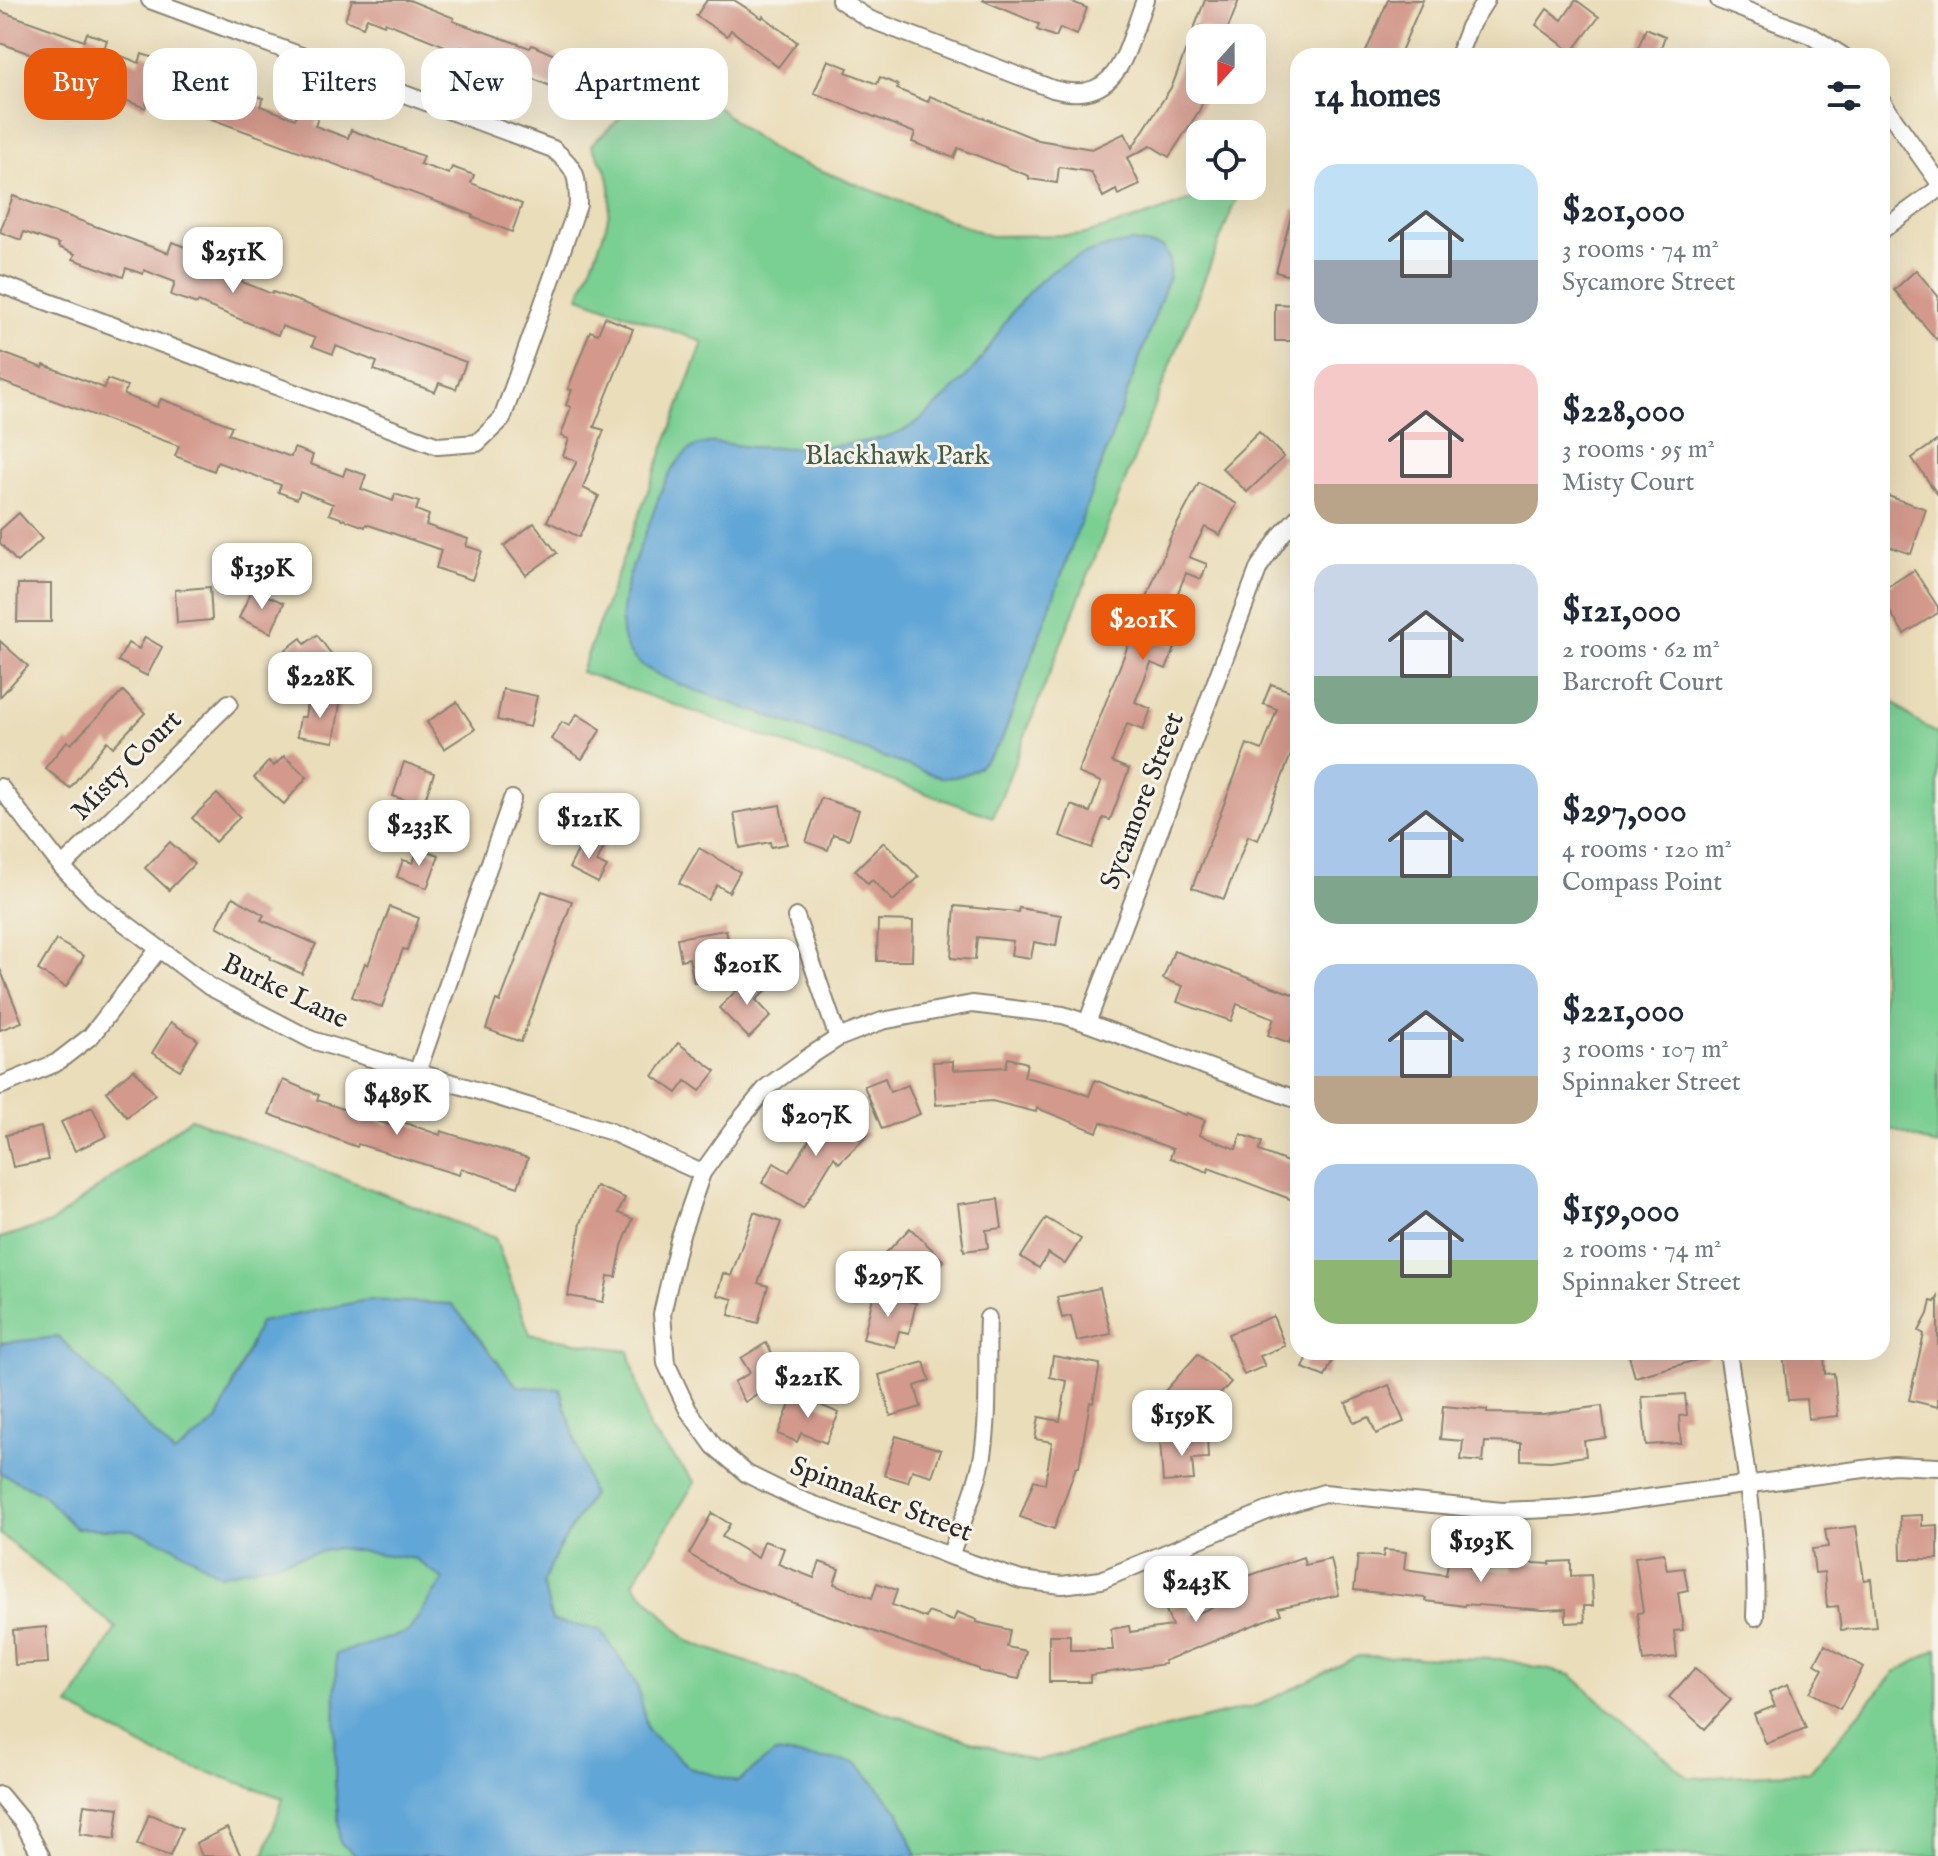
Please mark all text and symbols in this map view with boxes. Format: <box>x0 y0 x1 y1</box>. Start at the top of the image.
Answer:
north arrow <box>1186 24 1266 104</box>
map controls <box>1186 24 1266 200</box>
chip: Buy <box>24 48 127 120</box>
chip: Rent <box>143 48 257 120</box>
chip: Filters <box>273 48 405 120</box>
chip: New <box>421 48 532 120</box>
chip: Apartment <box>548 48 728 120</box>
icon: filters <box>1822 74 1866 118</box>
text: 14 homes <box>1314 75 1441 118</box>
button: locate <box>1186 120 1266 200</box>
text: $201,000 <box>1562 190 1685 233</box>
icon: home <box>1378 196 1474 292</box>
pin: $251K <box>177 227 289 295</box>
text: 3 rooms · 74 m² <box>1562 233 1719 266</box>
text: $251K <box>201 236 265 269</box>
text: Sycamore Street <box>1562 266 1736 299</box>
text: $228,000 <box>1562 390 1685 433</box>
icon: home <box>1378 396 1474 492</box>
text: 3 rooms · 95 m² <box>1562 433 1715 466</box>
park label: Blackhawk Park <box>805 439 990 474</box>
text: Misty Court <box>1562 466 1694 499</box>
pin: $139K <box>206 543 318 611</box>
text: $139K <box>230 552 294 585</box>
text: $121,000 <box>1562 590 1681 633</box>
pin: $201K <box>1087 594 1199 662</box>
icon: home <box>1378 596 1474 692</box>
text: $201K <box>1109 603 1177 636</box>
text: 2 rooms · 62 m² <box>1562 633 1720 666</box>
pin: $228K <box>264 652 376 720</box>
text: $228K <box>286 661 354 694</box>
text: Barcroft Court <box>1562 666 1723 699</box>
street label: Misty Court <box>64 703 190 829</box>
street label: Sycamore Street <box>1093 707 1193 895</box>
text: $297,000 <box>1562 790 1687 833</box>
pin: $121K <box>533 793 645 861</box>
icon: home <box>1378 796 1474 892</box>
pin: $233K <box>363 800 475 868</box>
text: $121K <box>557 802 621 835</box>
text: $233K <box>387 809 451 842</box>
text: 4 rooms · 120 m² <box>1562 833 1732 866</box>
text: Compass Point <box>1562 866 1722 899</box>
pin: $201K <box>691 939 803 1007</box>
street label: Burke Lane <box>216 946 354 1038</box>
text: $201K <box>713 948 781 981</box>
text: $221,000 <box>1562 990 1685 1033</box>
icon: home <box>1378 996 1474 1092</box>
text: 3 rooms · 107 m² <box>1562 1033 1729 1066</box>
text: Spinnaker Street <box>1562 1066 1741 1099</box>
pin: $489K <box>341 1069 453 1137</box>
text: $489K <box>363 1078 431 1111</box>
pin: $207K <box>760 1090 872 1158</box>
text: $207K <box>781 1099 851 1132</box>
text: $159,000 <box>1562 1190 1680 1233</box>
icon: home <box>1378 1196 1474 1292</box>
text: 2 rooms · 74 m² <box>1562 1233 1722 1266</box>
pin: $297K <box>832 1251 944 1319</box>
text: $297K <box>854 1260 922 1293</box>
text: Spinnaker Street <box>1562 1266 1741 1299</box>
pin: $221K <box>752 1352 864 1420</box>
text: $221K <box>774 1361 842 1394</box>
pin: $159K <box>1126 1390 1238 1458</box>
text: $159K <box>1150 1399 1214 1432</box>
street label: Spinnaker Street <box>785 1449 977 1551</box>
pin: $193K <box>1425 1516 1537 1584</box>
text: $193K <box>1449 1525 1513 1558</box>
pin: $243K <box>1140 1556 1252 1624</box>
text: $243K <box>1162 1565 1230 1598</box>

